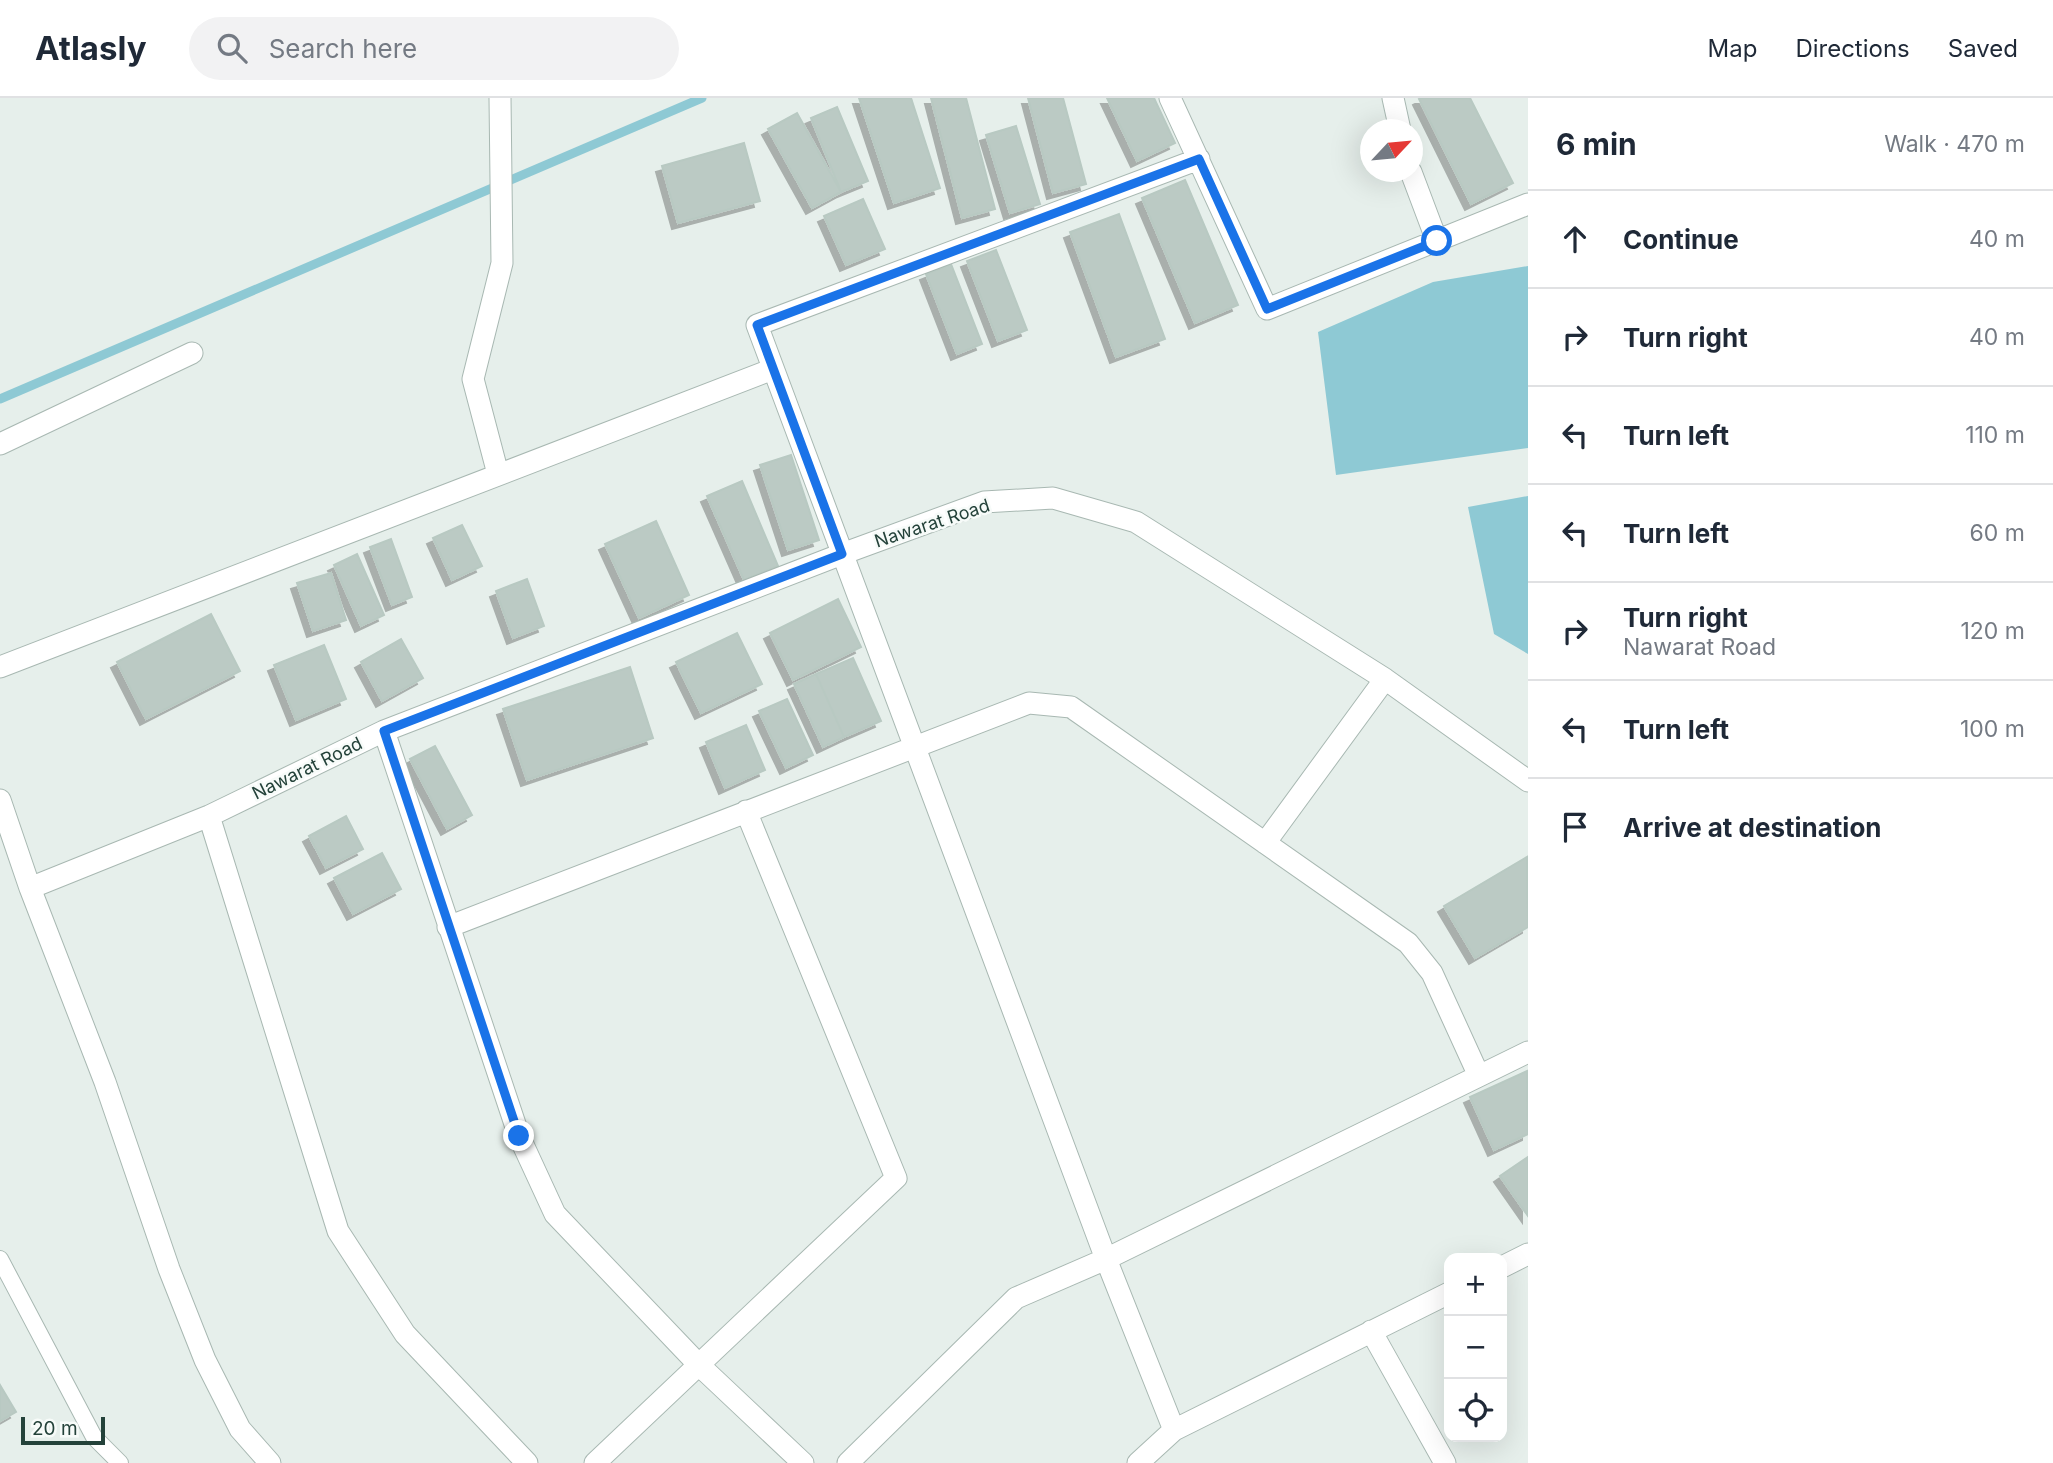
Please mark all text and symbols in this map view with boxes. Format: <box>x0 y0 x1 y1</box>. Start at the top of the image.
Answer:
search box <box>189 17 679 80</box>
text: Atlasly <box>35 28 147 68</box>
icon: search <box>213 29 251 67</box>
text: Search here <box>269 33 417 64</box>
text: Map <box>1708 34 1757 63</box>
text: Directions <box>1795 34 1910 63</box>
text: Saved <box>1948 34 2018 63</box>
north arrow <box>1360 119 1423 182</box>
text: 6 min <box>1556 126 1637 162</box>
text: Walk · 470 m <box>1884 130 2025 158</box>
icon: ahead <box>1556 220 1594 258</box>
text: Continue <box>1623 224 1739 255</box>
route start <box>1421 225 1452 256</box>
text: 40 m <box>1969 225 2025 253</box>
icon: right <box>1556 318 1594 356</box>
text: Turn right <box>1623 322 1748 353</box>
text: 40 m <box>1969 323 2025 351</box>
icon: left <box>1556 416 1594 454</box>
text: Turn left <box>1623 420 1729 451</box>
text: 110 m <box>1965 421 2025 449</box>
street label: Nawarat Road <box>872 495 992 551</box>
icon: left <box>1556 514 1594 552</box>
text: Turn left <box>1623 518 1729 549</box>
text: 60 m <box>1970 519 2025 547</box>
text: Turn right <box>1623 602 1748 633</box>
icon: right <box>1556 612 1594 650</box>
text: 120 m <box>1960 617 2025 645</box>
text: Nawarat Road <box>1623 633 1776 661</box>
icon: left <box>1556 710 1594 748</box>
text: Turn left <box>1623 714 1729 745</box>
text: 100 m <box>1960 715 2025 743</box>
street label: Nawarat Road <box>249 732 365 804</box>
icon: arrive <box>1556 808 1594 846</box>
text: Arrive at destination <box>1623 812 1882 843</box>
route end <box>503 1120 534 1151</box>
map controls <box>1444 1253 1507 1442</box>
button: + <box>1444 1253 1507 1316</box>
button: − <box>1444 1316 1507 1379</box>
button: locate <box>1444 1379 1507 1442</box>
scale bar <box>21 1414 105 1446</box>
text: 20 m <box>32 1417 78 1440</box>

